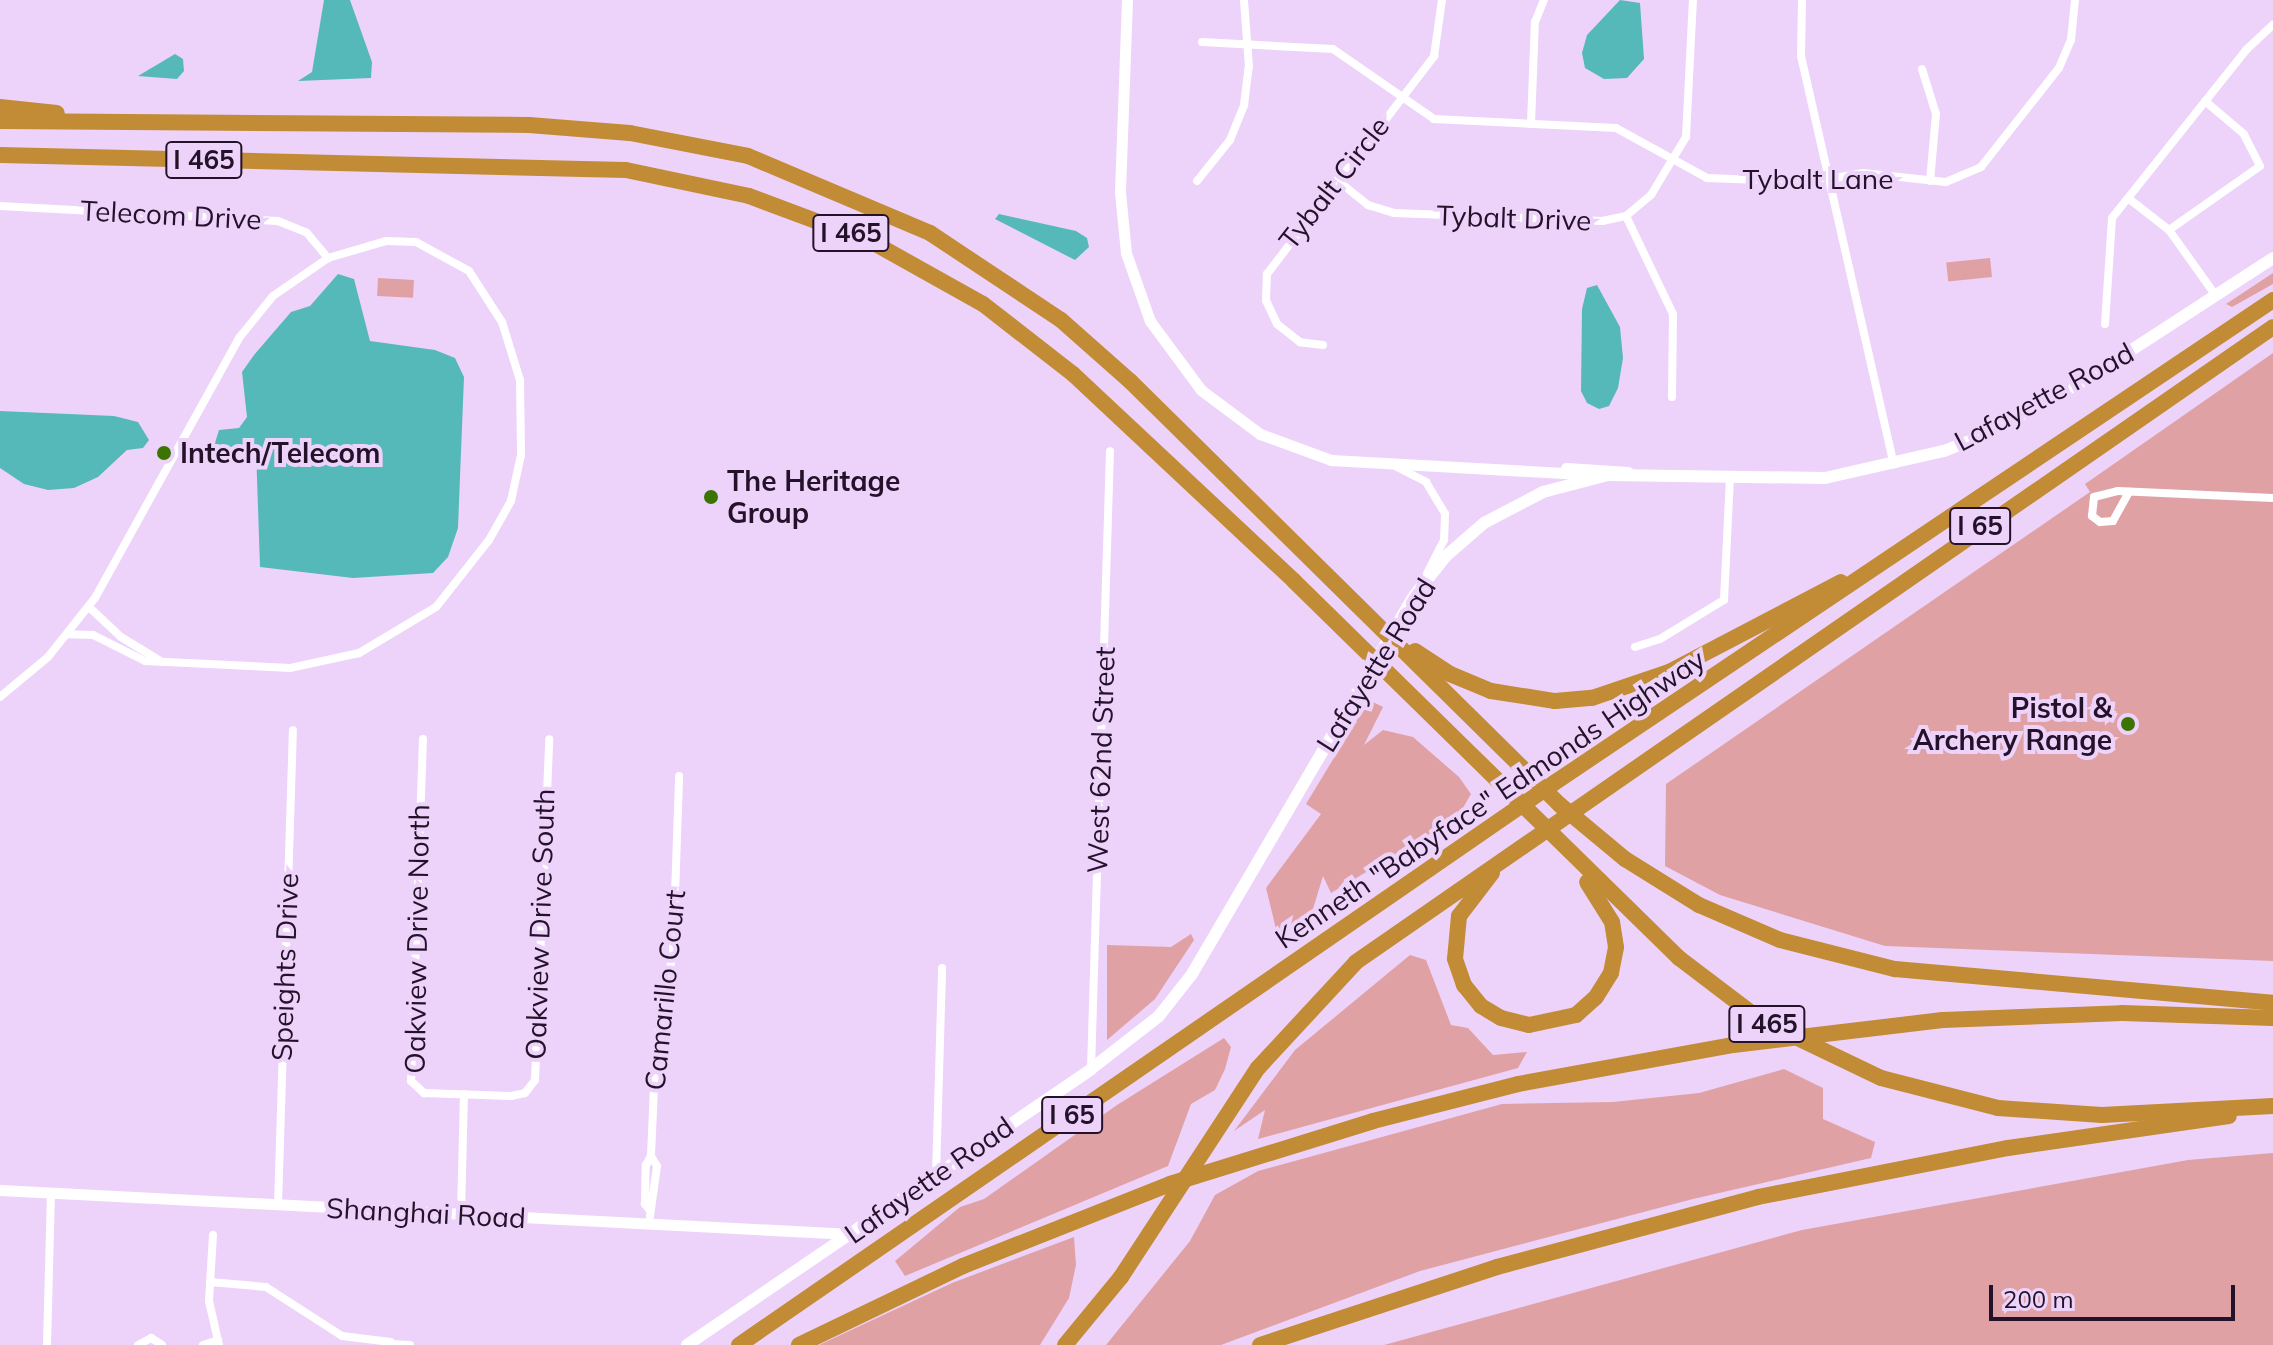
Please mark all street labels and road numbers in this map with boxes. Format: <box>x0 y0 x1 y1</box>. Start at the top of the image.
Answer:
street label: Tybalt Circle <box>1272 110 1396 256</box>
road number: I 465 <box>164 138 244 182</box>
street label: Tybalt Lane <box>1743 162 1893 196</box>
street label: Telecom Drive <box>80 193 262 237</box>
street label: Tybalt Drive <box>1436 199 1592 237</box>
road number: I 465 <box>811 211 891 255</box>
street label: Lafayette Road <box>1949 336 2139 458</box>
road number: I 65 <box>1948 504 2012 548</box>
street label: Lafayette Road <box>1309 572 1443 758</box>
street label: Kenneth "Babyface" Edmonds Highway <box>1269 642 1711 956</box>
street label: West 62nd Street <box>1080 646 1122 874</box>
street label: Oakview Drive South <box>518 788 562 1060</box>
street label: Oakview Drive North <box>398 804 436 1074</box>
street label: Speights Drive <box>265 872 305 1062</box>
street label: Camarillo Court <box>638 888 692 1092</box>
road number: I 465 <box>1727 1002 1807 1046</box>
road number: I 65 <box>1040 1093 1104 1137</box>
street label: Lafayette Road <box>838 1109 1020 1251</box>
street label: Shanghai Road <box>325 1191 527 1235</box>

